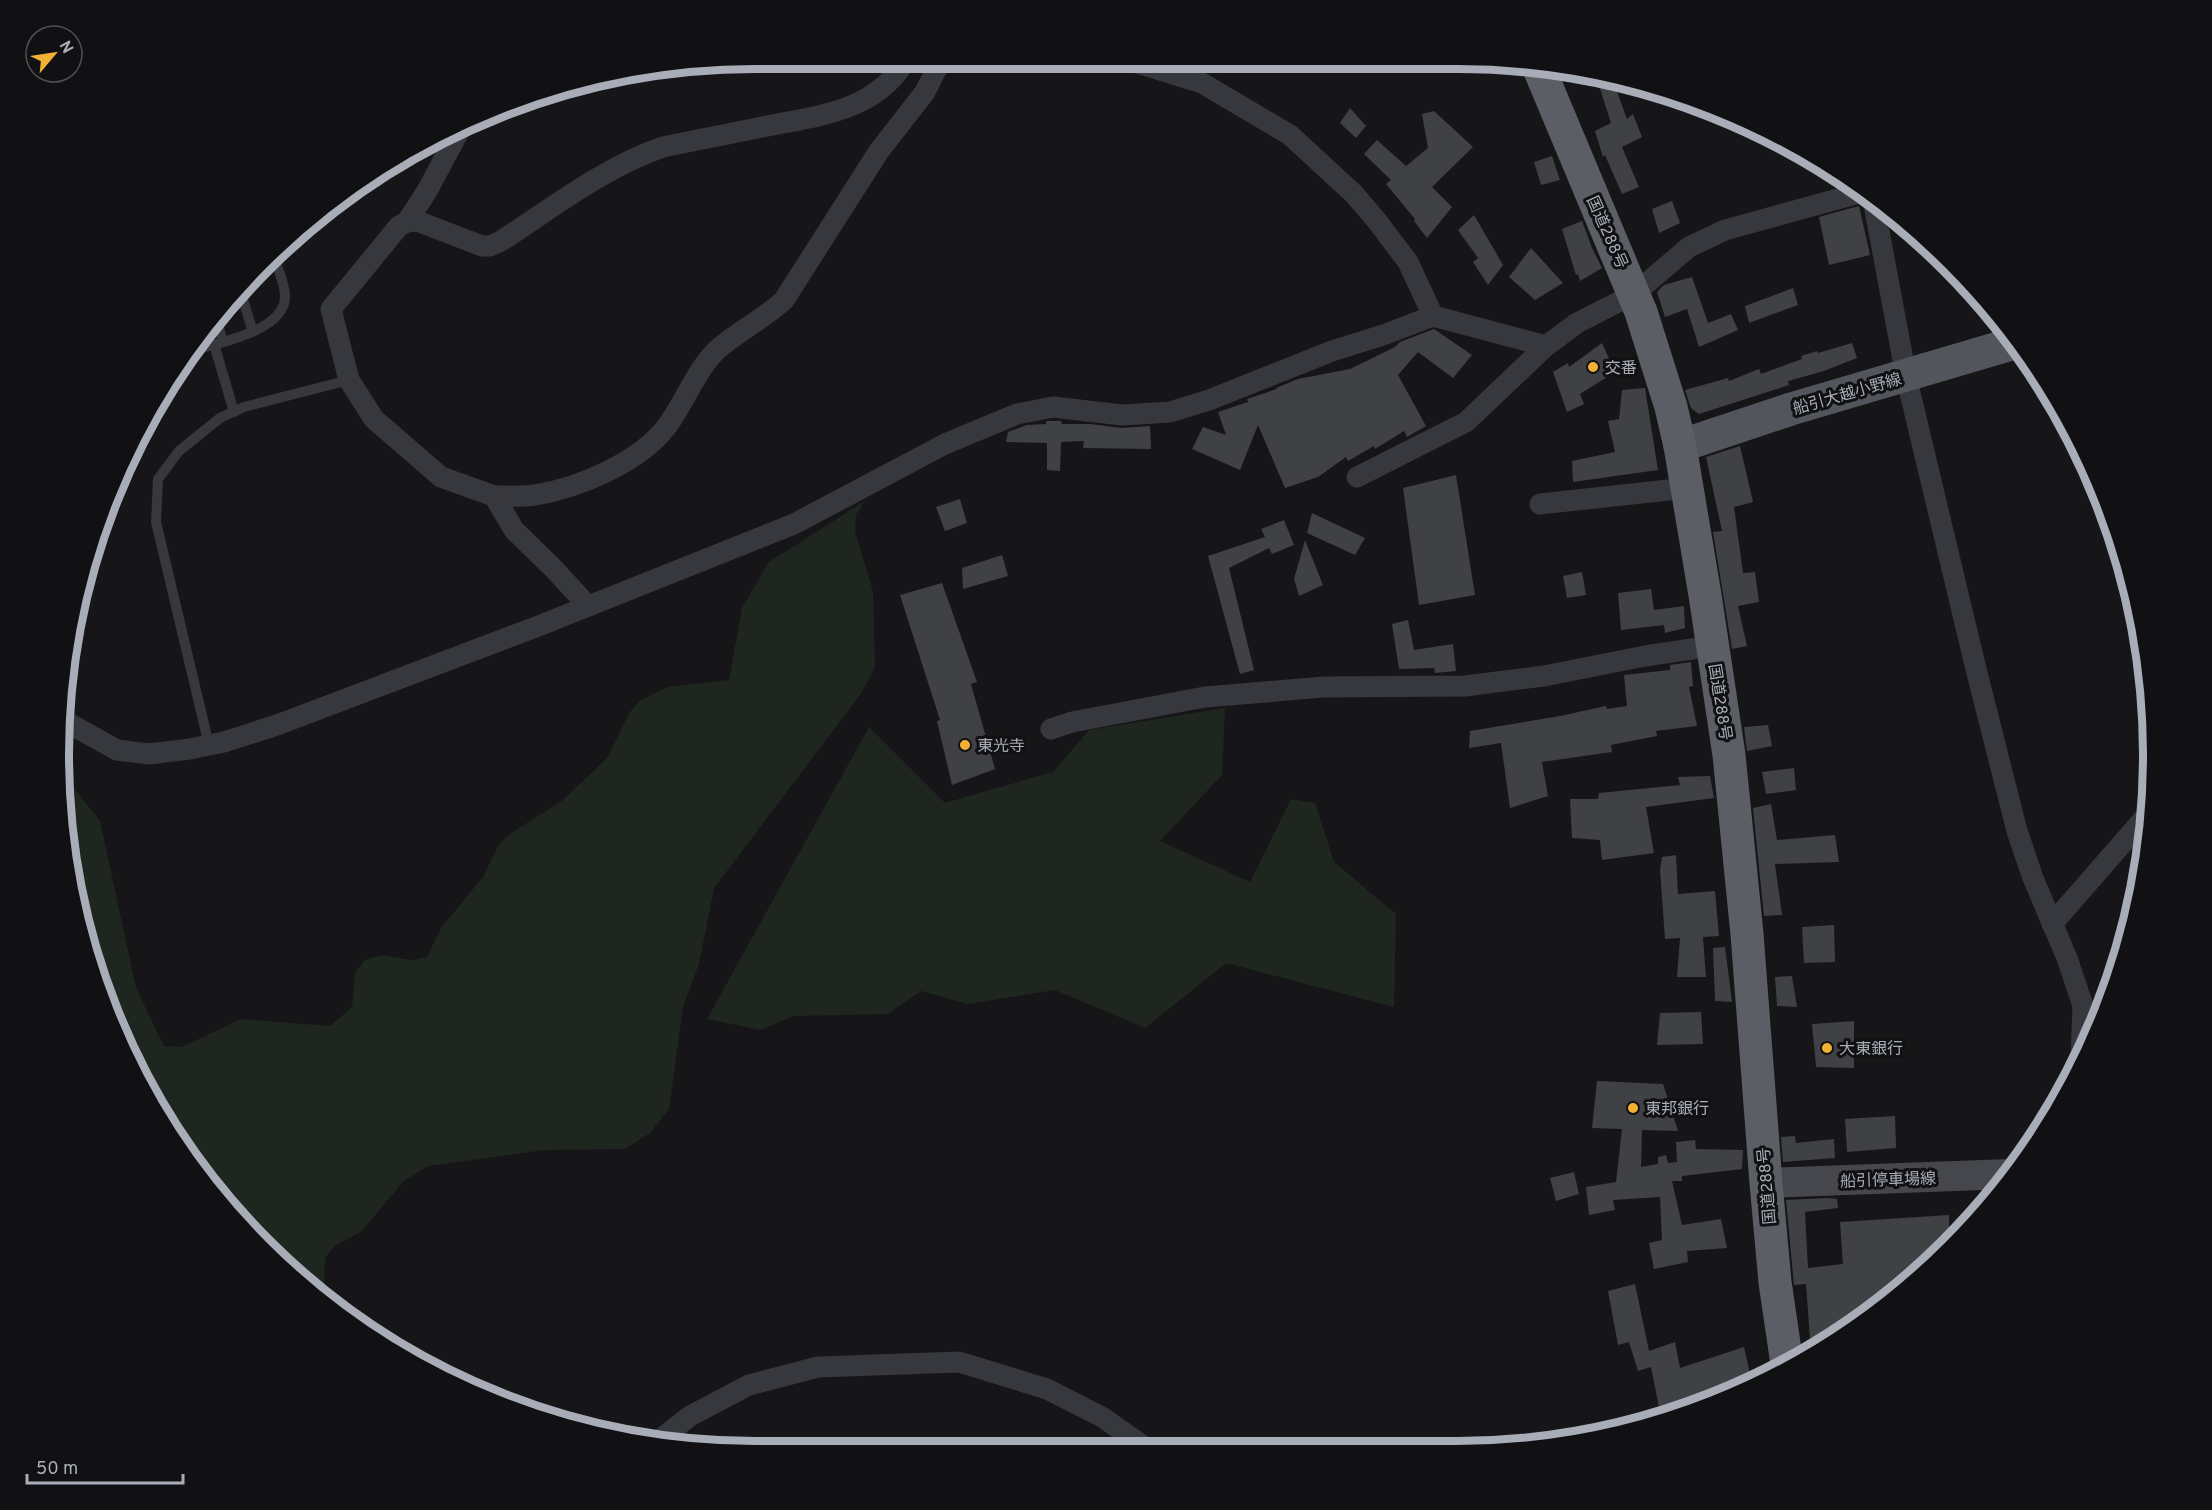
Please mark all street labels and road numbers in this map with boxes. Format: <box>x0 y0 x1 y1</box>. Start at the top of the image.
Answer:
street label: 国道288号 <box>1581 193 1631 272</box>
street label: 船引大越小野線 <box>1791 370 1904 420</box>
street label: 国道288号 <box>1703 663 1735 742</box>
street label: 国道288号 <box>1755 1146 1781 1225</box>
street label: 船引停車場線 <box>1840 1169 1936 1193</box>

